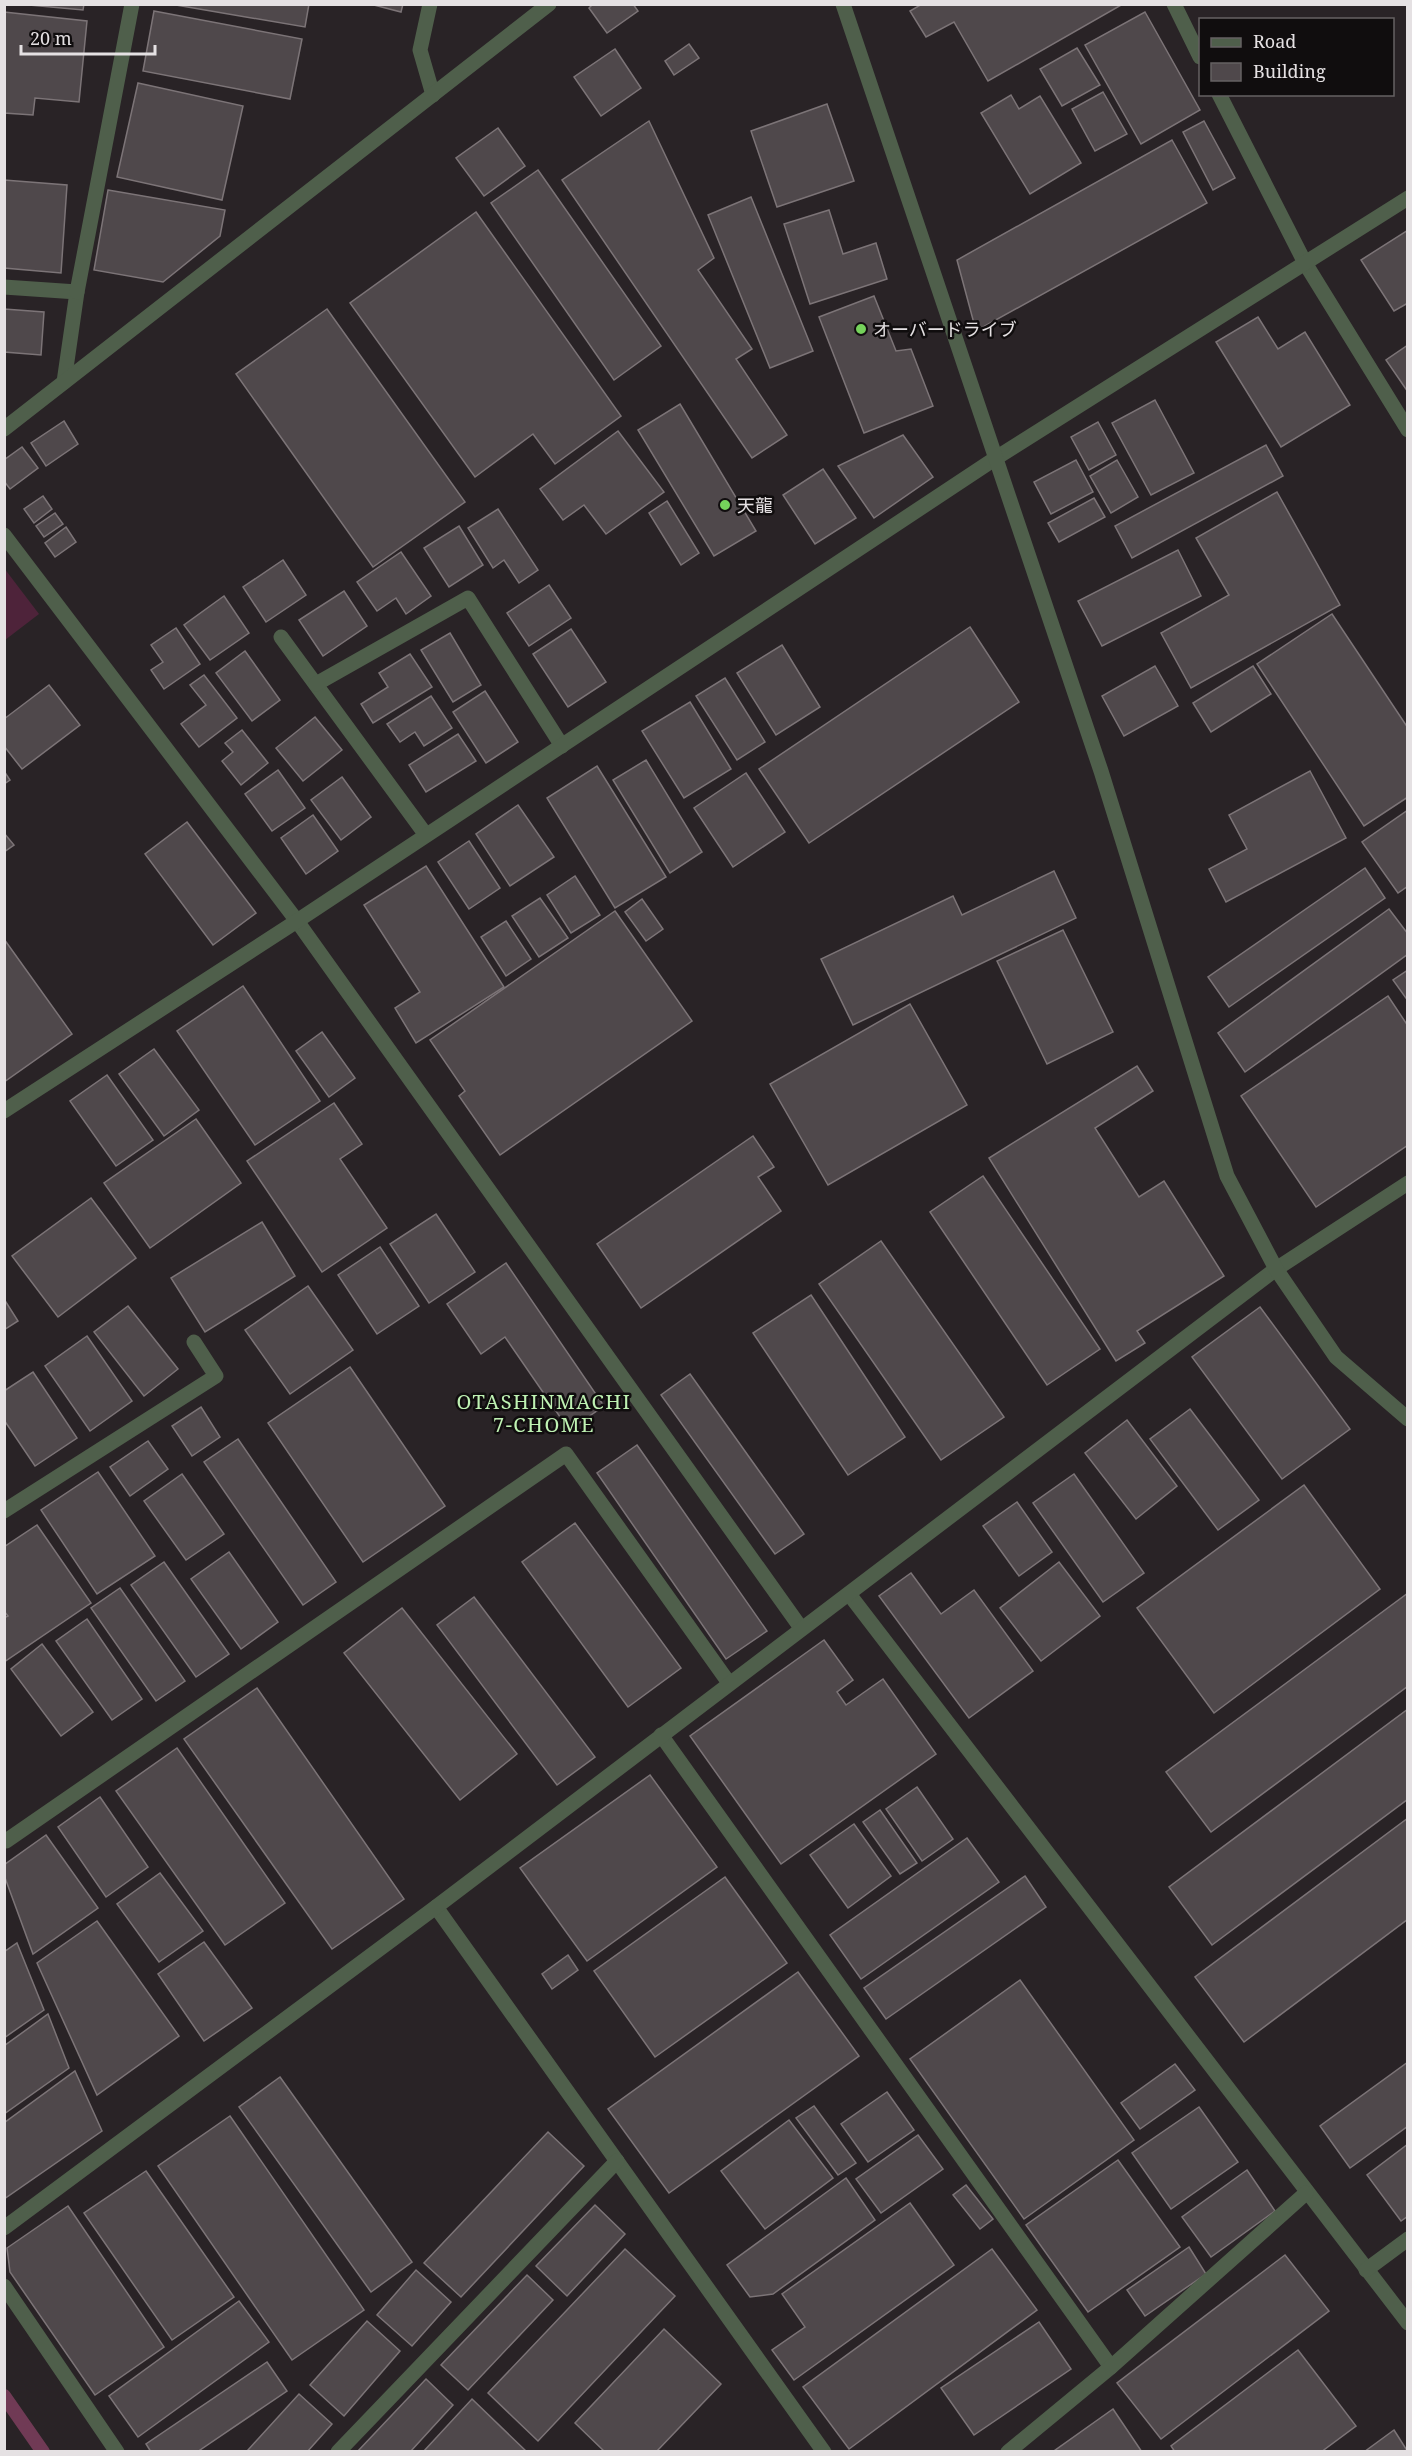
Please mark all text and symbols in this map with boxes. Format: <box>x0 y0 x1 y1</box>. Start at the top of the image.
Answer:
scale bar <box>21 18 154 56</box>
legend <box>1199 18 1394 96</box>
text: 20 m <box>30 26 72 50</box>
text: Road <box>1253 29 1296 53</box>
text: Building <box>1253 59 1326 83</box>
place label: オーバードライブ <box>873 317 1017 341</box>
marker: オーバードライブ <box>854 322 868 336</box>
place label: 天龍 <box>737 493 773 517</box>
marker: 天龍 <box>718 498 732 512</box>
district label: OTASHINMACHI 7-CHOME <box>457 1388 631 1438</box>

